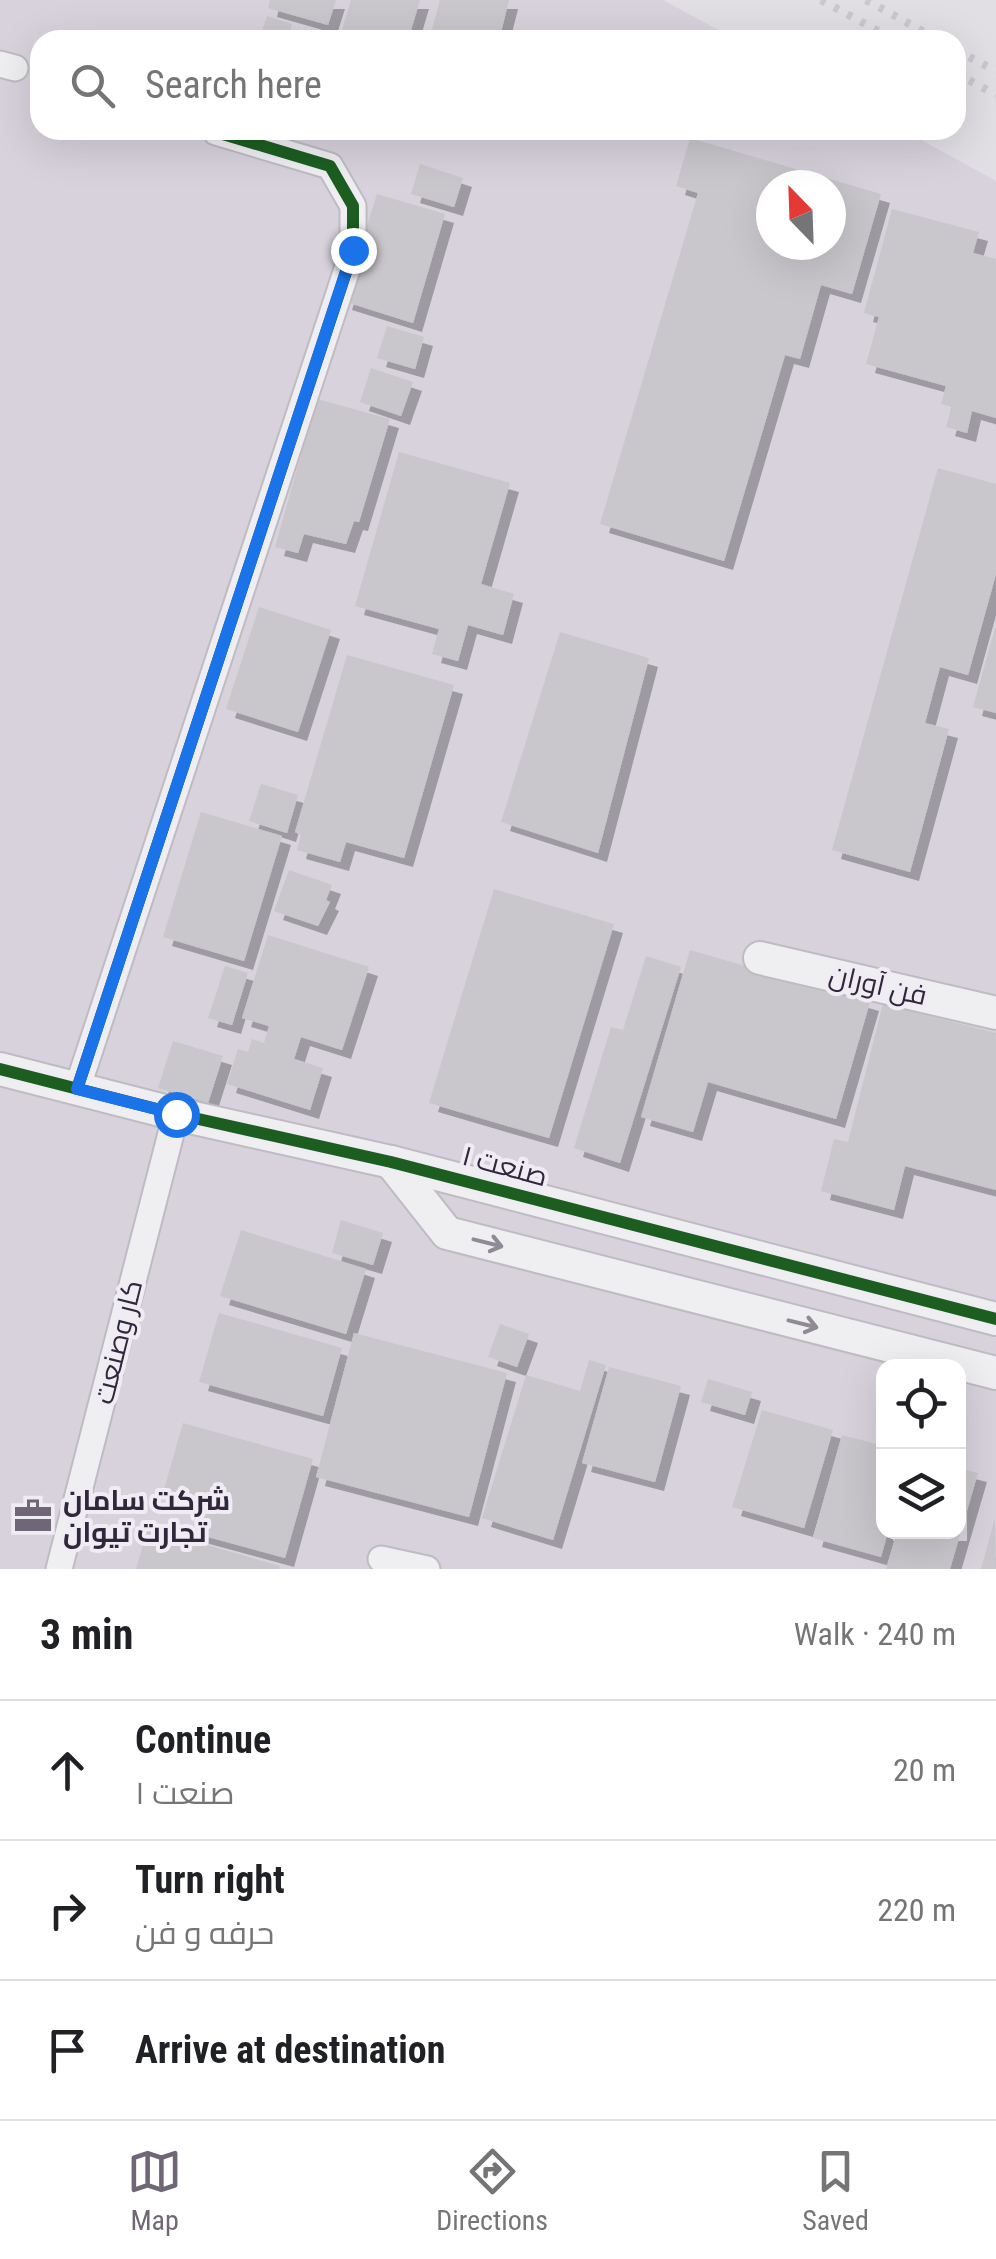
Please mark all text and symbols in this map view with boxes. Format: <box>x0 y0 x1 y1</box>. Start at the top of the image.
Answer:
search box <box>30 30 966 140</box>
icon: search <box>65 58 120 113</box>
text: Search here <box>145 63 322 107</box>
north arrow <box>756 170 846 260</box>
route end <box>331 228 377 274</box>
street label: فن آوران <box>826 958 930 1012</box>
route start <box>154 1092 200 1138</box>
street label: صنعت ۱ <box>459 1139 551 1193</box>
one-way arrow <box>472 1235 503 1254</box>
street label: کار وصنعت <box>87 1277 149 1407</box>
one-way arrow <box>786 1316 818 1334</box>
map controls <box>876 1359 966 1539</box>
button: locate <box>876 1359 966 1449</box>
button: layers <box>876 1449 966 1539</box>
place label: شرکت سامان تجارت تیوان <box>63 1484 230 1549</box>
office icon: شرکت سامان تجارت تیوان <box>12 1495 54 1537</box>
text: 3 min <box>40 1610 133 1659</box>
text: Walk · 240 m <box>794 1615 956 1653</box>
text: Continue <box>135 1718 271 1762</box>
icon: ahead <box>40 1743 95 1798</box>
text: 20 m <box>893 1751 956 1789</box>
text: صنعت ۱ <box>135 1774 234 1812</box>
text: Turn right <box>135 1858 285 1902</box>
icon: right <box>40 1883 95 1938</box>
text: 220 m <box>877 1891 956 1929</box>
text: حرفه و فن <box>135 1914 274 1952</box>
icon: arrive <box>40 2023 95 2078</box>
text: Arrive at destination <box>135 2028 445 2072</box>
tab: Map <box>127 2144 182 2237</box>
tab: Directions <box>436 2144 548 2237</box>
tab: Saved <box>802 2144 869 2237</box>

